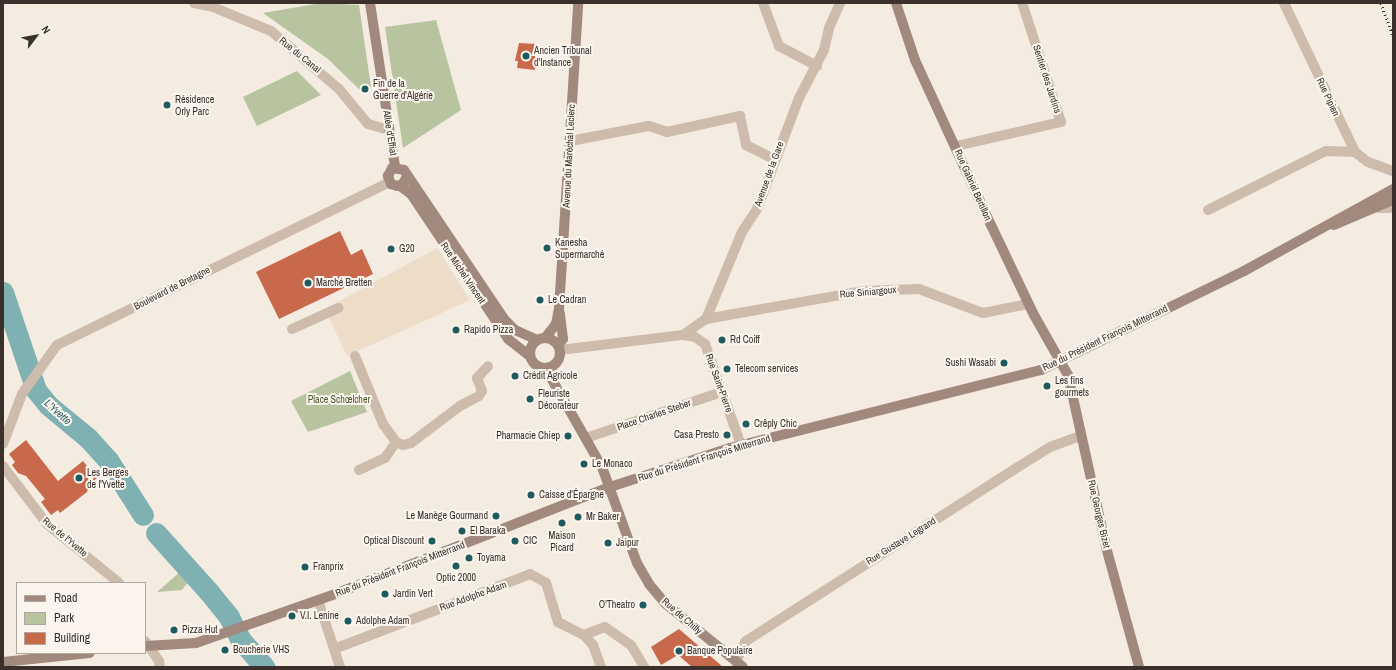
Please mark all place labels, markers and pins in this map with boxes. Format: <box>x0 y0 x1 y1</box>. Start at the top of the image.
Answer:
place label: Ancien Tribunal d'Instance <box>534 44 592 68</box>
marker: Ancien Tribunal d'Instance <box>521 51 531 61</box>
place label: Fin de la Guerre d'Algérie <box>373 77 433 100</box>
marker: Fin de la Guerre d'Algérie <box>360 84 370 94</box>
place label: Résidence Orly Parc <box>175 93 214 116</box>
marker: Résidence Orly Parc <box>162 100 172 110</box>
place label: Kanesha Supermarché <box>555 236 604 260</box>
place label: G20 <box>399 243 414 255</box>
marker: Kanesha Supermarché <box>542 243 552 253</box>
marker: G20 <box>386 244 396 254</box>
place label: Marché Bretten <box>316 277 372 289</box>
marker: Marché Bretten <box>303 278 313 288</box>
place label: Le Cadran <box>548 294 586 306</box>
marker: Le Cadran <box>535 295 545 305</box>
place label: Rapido Pizza <box>464 324 513 336</box>
marker: Rapido Pizza <box>451 325 461 335</box>
place label: Rd Coiff <box>730 334 760 346</box>
marker: Rd Coiff <box>717 335 727 345</box>
place label: Sushi Wasabi <box>945 357 996 369</box>
marker: Sushi Wasabi <box>999 358 1009 368</box>
place label: Telecom services <box>735 363 798 375</box>
marker: Telecom services <box>722 364 732 374</box>
place label: Crédit Agricole <box>523 370 578 382</box>
marker: Crédit Agricole <box>510 371 520 381</box>
place label: Les fins gourmets <box>1055 374 1089 398</box>
marker: Les fins gourmets <box>1042 381 1052 391</box>
place label: Fleuriste Décorateur <box>538 387 579 410</box>
marker: Fleuriste Décorateur <box>525 394 535 404</box>
place label: Crêply Chic <box>754 418 797 430</box>
marker: Crêply Chic <box>741 419 751 429</box>
place label: Casa Presto <box>674 429 719 441</box>
place label: Pharmacie Chiep <box>496 430 560 442</box>
marker: Casa Presto <box>722 430 732 440</box>
marker: Pharmacie Chiep <box>563 431 573 441</box>
place label: Le Monaco <box>592 458 633 470</box>
marker: Le Monaco <box>579 459 589 469</box>
place label: Les Berges de l'Yvette <box>87 466 128 490</box>
marker: Les Berges de l'Yvette <box>74 473 84 483</box>
place label: Caisse d'Épargne <box>539 489 604 501</box>
marker: Caisse d'Épargne <box>526 490 536 500</box>
place label: Le Manège Gourmand <box>406 510 488 522</box>
marker: Le Manège Gourmand <box>491 511 501 521</box>
place label: Mr Baker <box>586 511 619 523</box>
marker: Mr Baker <box>573 512 583 522</box>
marker: Maison Picard <box>557 518 567 528</box>
place label: El Baraka <box>470 525 506 537</box>
marker: El Baraka <box>457 526 467 536</box>
place label: Maison Picard <box>549 529 575 552</box>
place label: Optical Discount <box>363 535 424 547</box>
place label: CIC <box>523 535 537 547</box>
marker: Optical Discount <box>427 536 437 546</box>
marker: CIC <box>510 536 520 546</box>
place label: Jaipur <box>616 537 639 549</box>
marker: Jaipur <box>603 538 613 548</box>
place label: Toyama <box>477 552 506 564</box>
marker: Toyama <box>464 553 474 563</box>
place label: Franprix <box>313 561 344 573</box>
marker: Optic 2000 <box>451 561 461 571</box>
marker: Franprix <box>300 562 310 572</box>
place label: Optic 2000 <box>436 572 476 584</box>
place label: Jardin Vert <box>393 588 433 600</box>
marker: Jardin Vert <box>380 589 390 599</box>
place label: O'Theatro <box>599 599 635 611</box>
marker: O'Theatro <box>638 600 648 610</box>
place label: V.I. Lenine <box>300 610 339 622</box>
marker: V.I. Lenine <box>287 611 297 621</box>
place label: Adolphe Adam <box>356 615 410 627</box>
marker: Adolphe Adam <box>343 616 353 626</box>
place label: Pizza Hut <box>182 624 218 636</box>
marker: Pizza Hut <box>169 625 179 635</box>
place label: Boucherie VHS <box>233 644 290 656</box>
marker: Boucherie VHS <box>220 645 230 655</box>
place label: Banque Populaire <box>687 645 753 657</box>
marker: Banque Populaire <box>674 646 684 656</box>

